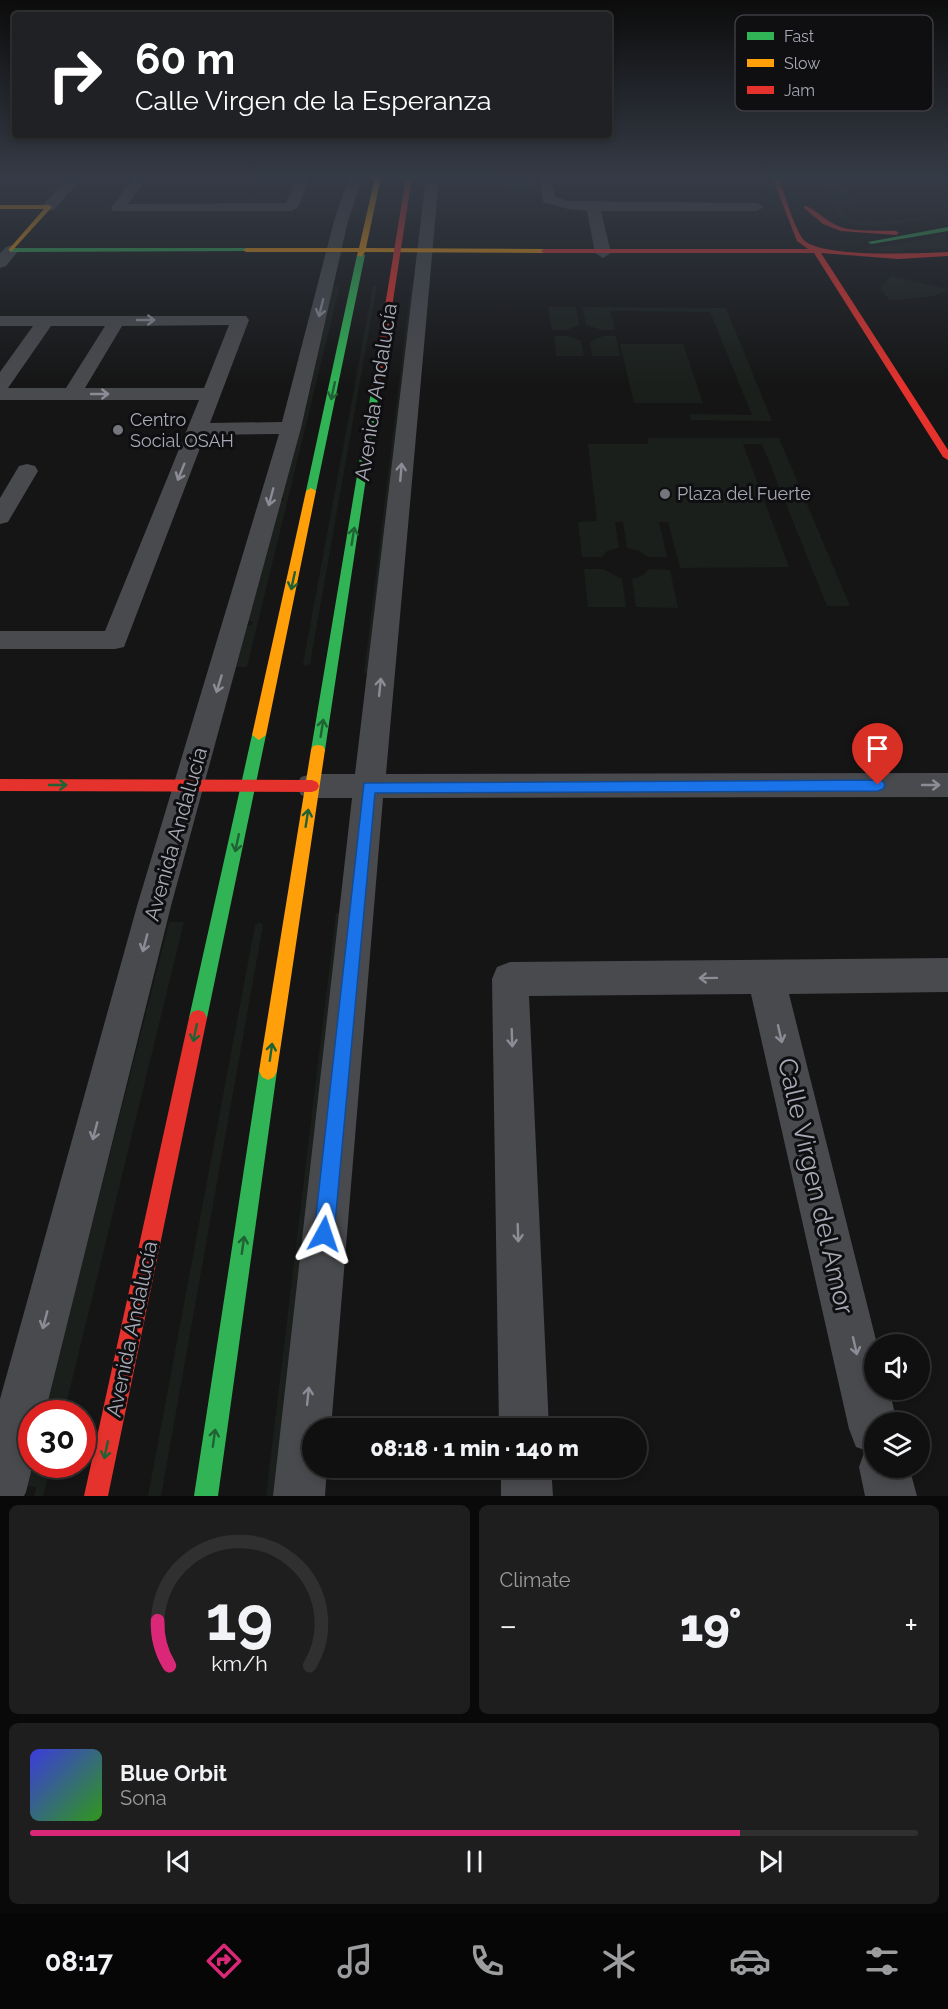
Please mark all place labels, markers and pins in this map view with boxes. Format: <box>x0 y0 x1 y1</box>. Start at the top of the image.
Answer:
place label: Centro Social OSAH <box>130 409 234 451</box>
marker: Centro Social OSAH <box>111 423 125 437</box>
place label: Plaza del Fuerte <box>677 483 811 504</box>
marker: Plaza del Fuerte <box>658 487 672 501</box>
pin <box>852 723 903 785</box>

